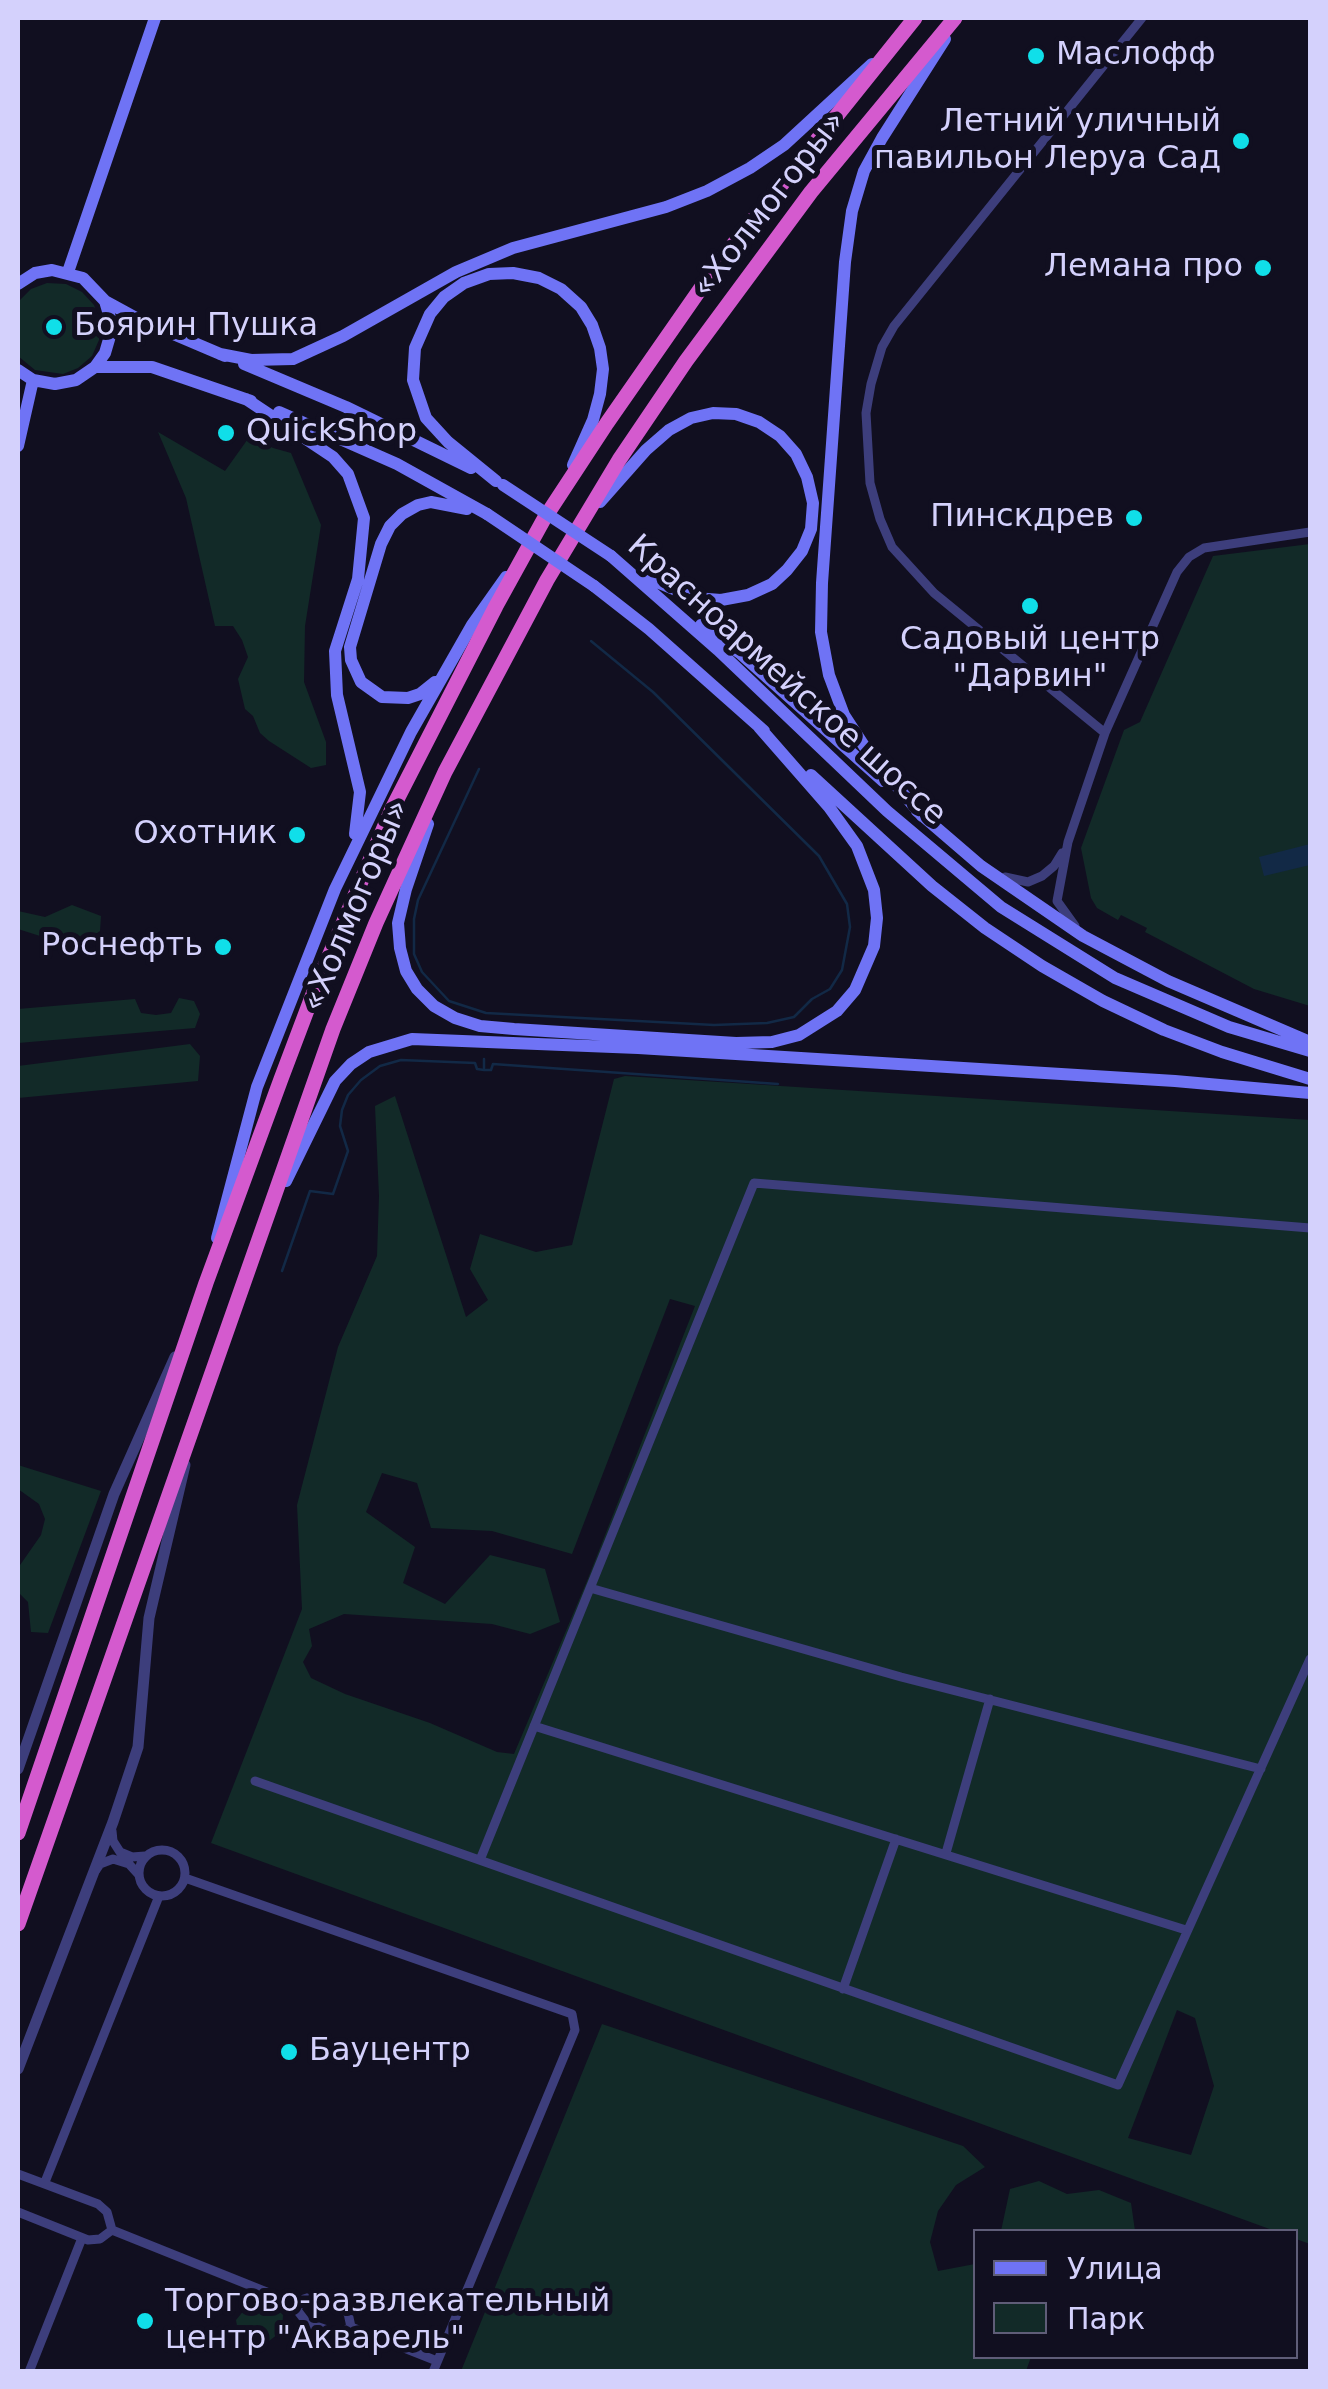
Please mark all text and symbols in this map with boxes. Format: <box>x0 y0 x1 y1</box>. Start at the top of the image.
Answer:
place label: Маслофф <box>1056 37 1216 75</box>
marker: Маслофф <box>1025 45 1047 67</box>
street label: «Холмогоры» <box>685 104 855 306</box>
place label: Летний уличный павильон Леруа Сад <box>874 104 1221 179</box>
marker: Летний уличный павильон Леруа Сад <box>1230 130 1252 152</box>
place label: Лемана про <box>1044 249 1243 287</box>
marker: Лемана про <box>1252 257 1274 279</box>
place label: Боярин Пушка <box>74 308 318 346</box>
marker: Боярин Пушка <box>43 316 65 338</box>
place label: QuickShop <box>246 414 417 452</box>
marker: QuickShop <box>215 422 237 444</box>
place label: Пинскдрев <box>930 499 1114 537</box>
marker: Пинскдрев <box>1123 507 1145 529</box>
street label: Красноармейское шоссе <box>619 528 953 834</box>
marker: Садовый центр "Дарвин" <box>1019 595 1041 617</box>
place label: Садовый центр "Дарвин" <box>900 622 1160 697</box>
street label: «Холмогоры» <box>295 794 419 1018</box>
place label: Охотник <box>134 816 277 854</box>
marker: Охотник <box>286 824 308 846</box>
place label: Роснефть <box>41 928 203 966</box>
marker: Роснефть <box>212 936 234 958</box>
place label: Бауцентр <box>309 2033 471 2071</box>
marker: Бауцентр <box>278 2041 300 2063</box>
legend <box>973 2229 1298 2359</box>
text: Улица <box>1067 2251 1163 2286</box>
place label: Торгово-развлекательный центр "Акварель" <box>165 2284 610 2359</box>
text: Парк <box>1067 2301 1145 2336</box>
marker: Торгово-развлекательный центр "Акварель" <box>134 2310 156 2332</box>

